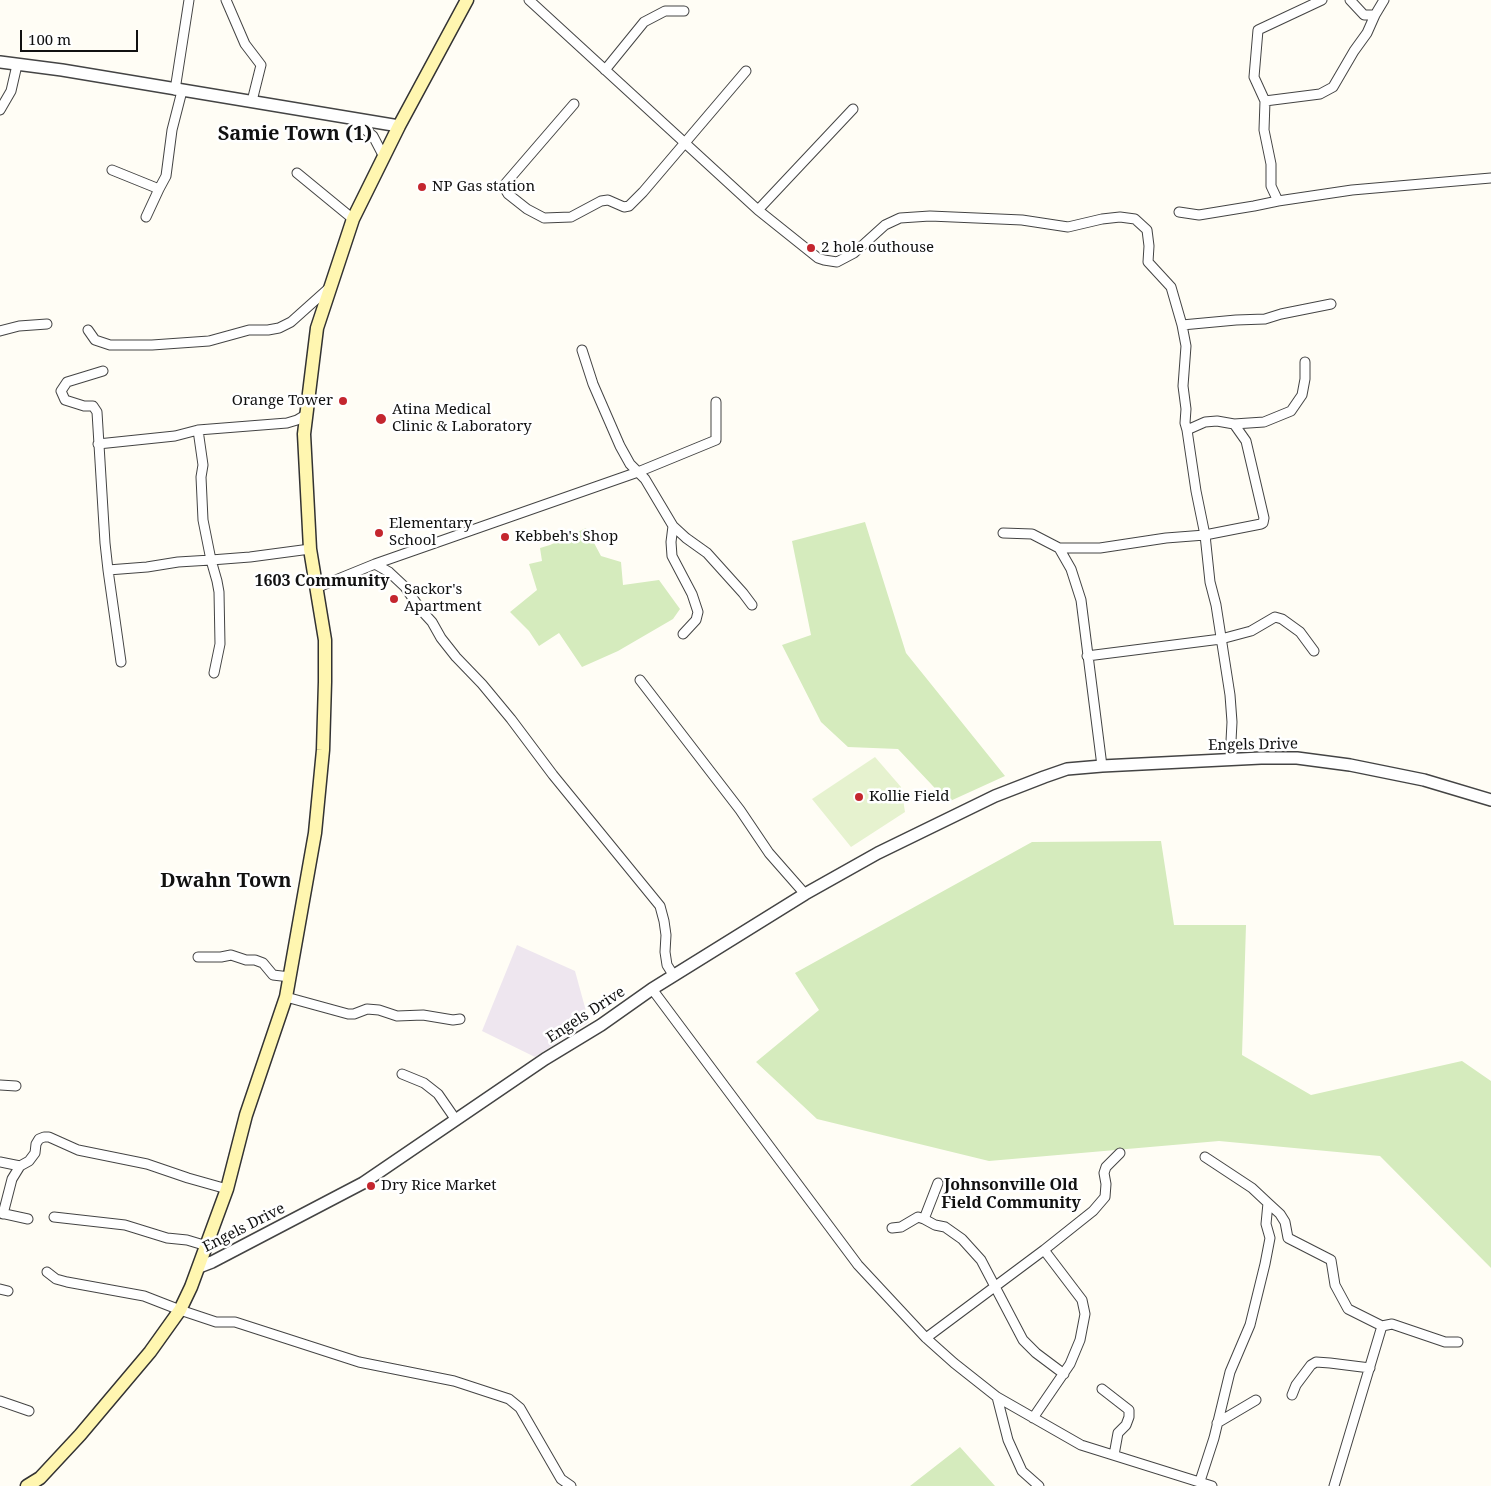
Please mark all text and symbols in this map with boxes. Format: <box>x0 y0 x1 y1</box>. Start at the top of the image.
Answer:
scale bar <box>22 20 140 52</box>
text: 100 m <box>28 29 71 49</box>
district label: Samie Town (1) <box>218 122 372 146</box>
place label: NP Gas station <box>432 178 535 196</box>
marker: NP Gas station <box>416 181 428 193</box>
place label: 2 hole outhouse <box>821 239 934 257</box>
marker: 2 hole outhouse <box>805 242 817 254</box>
place label: Orange Tower <box>232 392 333 410</box>
marker: Orange Tower <box>337 395 349 407</box>
place label: Atina Medical Clinic & Laboratory <box>392 401 532 436</box>
marker: Atina Medical Clinic & Laboratory <box>374 412 388 426</box>
place label: Elementary School <box>389 515 472 550</box>
marker: Elementary School <box>373 527 385 539</box>
place label: Kebbeh's Shop <box>515 528 618 546</box>
marker: Kebbeh's Shop <box>499 531 511 543</box>
district label: 1603 Community <box>254 571 390 591</box>
place label: Sackor's Apartment <box>404 581 482 616</box>
marker: Sackor's Apartment <box>388 593 400 605</box>
street label: Engels Drive <box>1208 735 1298 755</box>
place label: Kollie Field <box>869 788 949 806</box>
marker: Kollie Field <box>853 791 865 803</box>
district label: Dwahn Town <box>160 869 292 893</box>
street label: Engels Drive <box>543 983 629 1047</box>
district label: Johnsonville Old Field Community <box>941 1175 1081 1213</box>
place label: Dry Rice Market <box>381 1177 497 1195</box>
marker: Dry Rice Market <box>365 1180 377 1192</box>
street label: Engels Drive <box>200 1200 288 1256</box>

